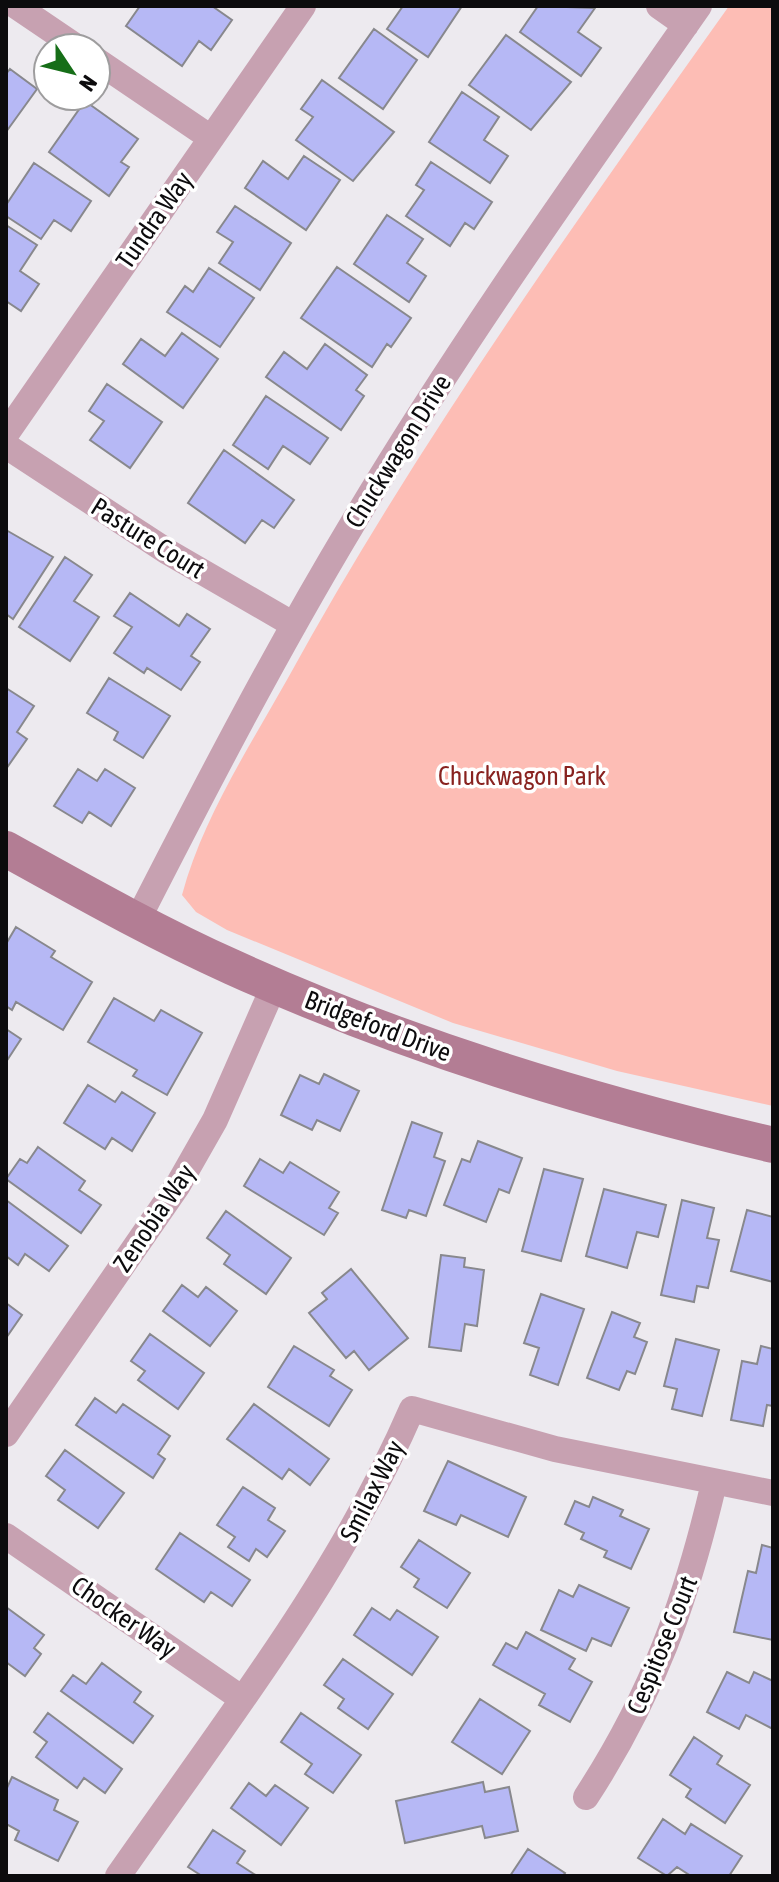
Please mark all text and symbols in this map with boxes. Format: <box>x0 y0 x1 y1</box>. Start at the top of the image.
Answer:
north arrow <box>32 32 112 112</box>
text: N <box>74 71 103 96</box>
street label: Tundra Way <box>110 166 198 274</box>
street label: Chuckwagon Drive <box>339 369 457 533</box>
street label: Pasture Court <box>86 491 210 585</box>
park label: Chuckwagon Park <box>438 761 606 791</box>
street label: Bridgeford Drive <box>301 984 455 1068</box>
street label: Zenobia Way <box>107 1158 201 1277</box>
street label: Smilax Way <box>334 1435 410 1547</box>
street label: Chocker Way <box>66 1570 182 1664</box>
street label: Cespitose Court <box>621 1572 703 1718</box>

